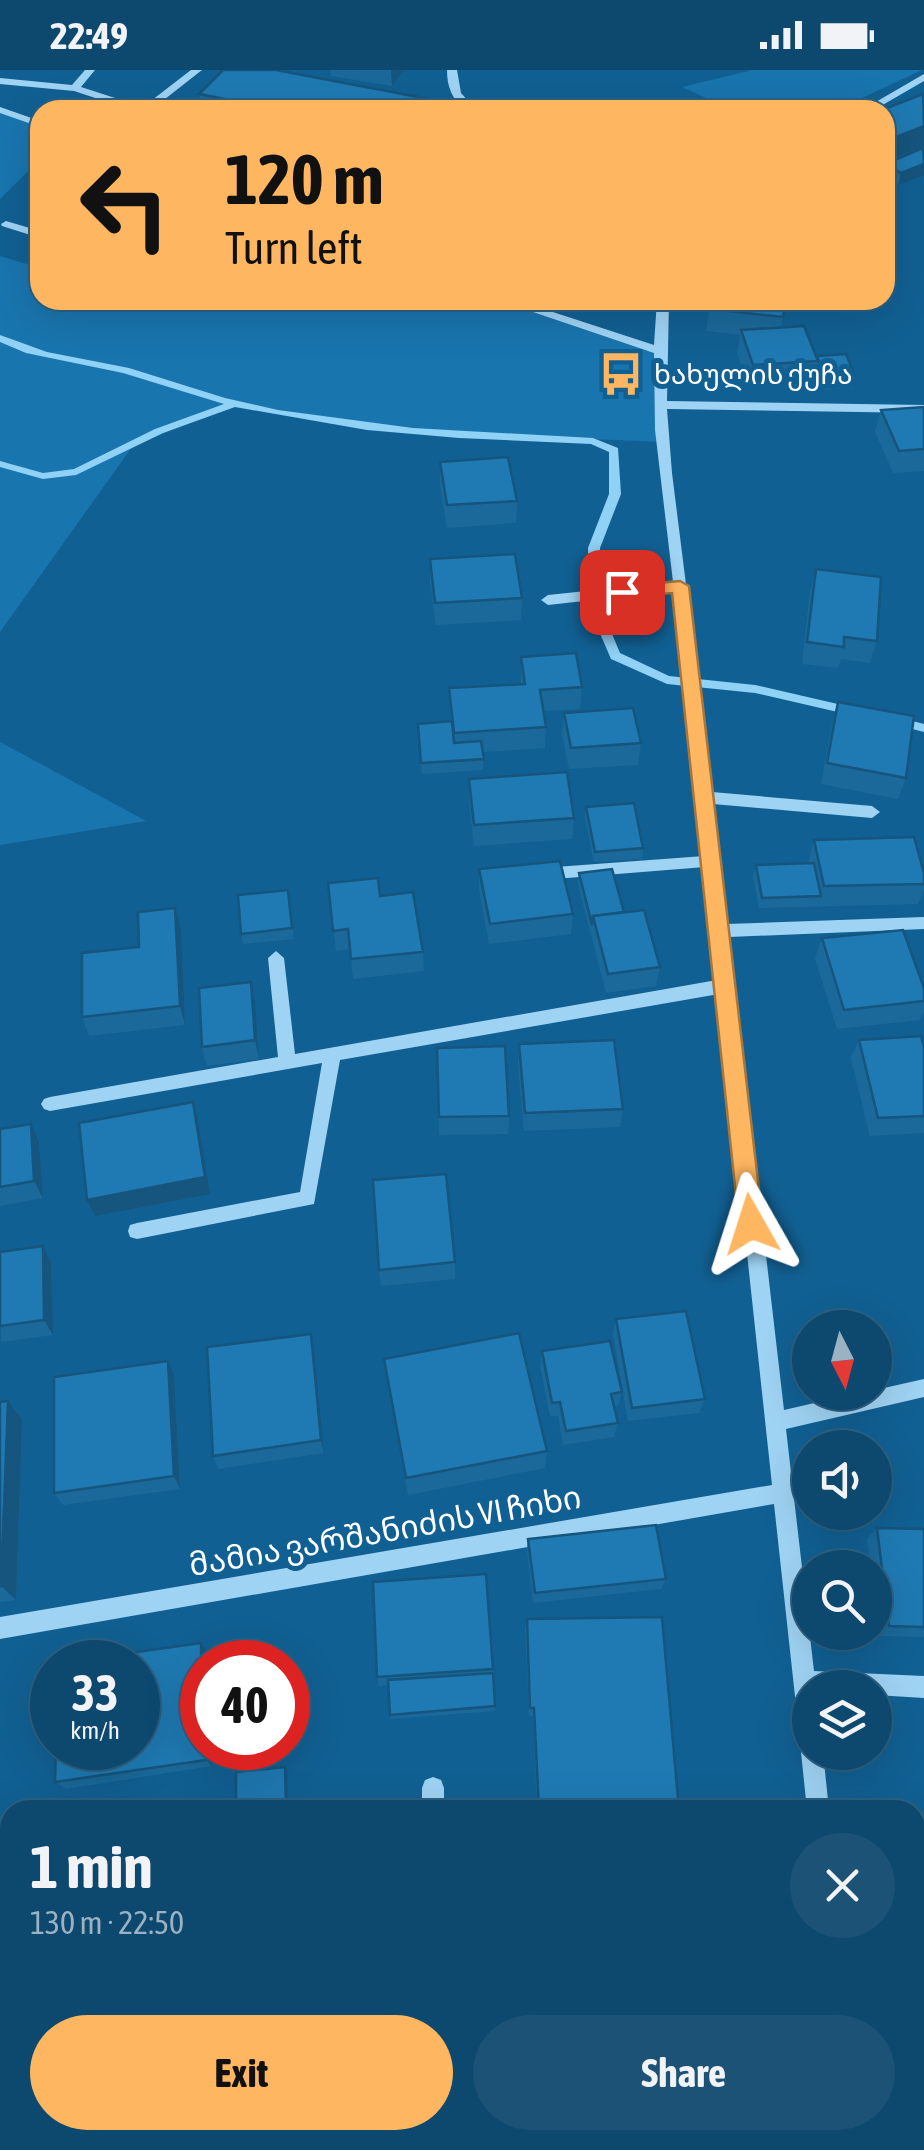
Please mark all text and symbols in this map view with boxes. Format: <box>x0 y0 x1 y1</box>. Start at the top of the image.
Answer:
text: 22:49 <box>50 14 128 57</box>
text: 120 m <box>225 139 384 219</box>
icon: left <box>60 140 190 270</box>
text: Turn left <box>225 222 363 274</box>
bus stop icon: ხახულის ქუჩა <box>597 350 645 398</box>
place label: ხახულის ქუჩა <box>654 358 853 391</box>
pin <box>580 550 665 635</box>
icon: arrive <box>595 565 650 620</box>
position arrow <box>699 1172 803 1276</box>
north arrow <box>792 1310 892 1410</box>
map controls <box>792 1310 892 1770</box>
button: sound <box>792 1430 892 1530</box>
street label: მამია ვარშანიძის VI ჩიხი <box>186 1478 584 1584</box>
button: search <box>792 1550 892 1650</box>
speed limit sign: 40 <box>180 1640 310 1770</box>
text: 33 <box>71 1664 118 1722</box>
button: layers <box>792 1670 892 1770</box>
text: km/h <box>70 1716 120 1744</box>
text: 1 min <box>30 1832 153 1901</box>
button: close <box>790 1833 895 1938</box>
text: 130 m · 22:50 <box>30 1904 184 1941</box>
button: Exit <box>30 2015 453 2130</box>
button: Share <box>473 2015 895 2130</box>

